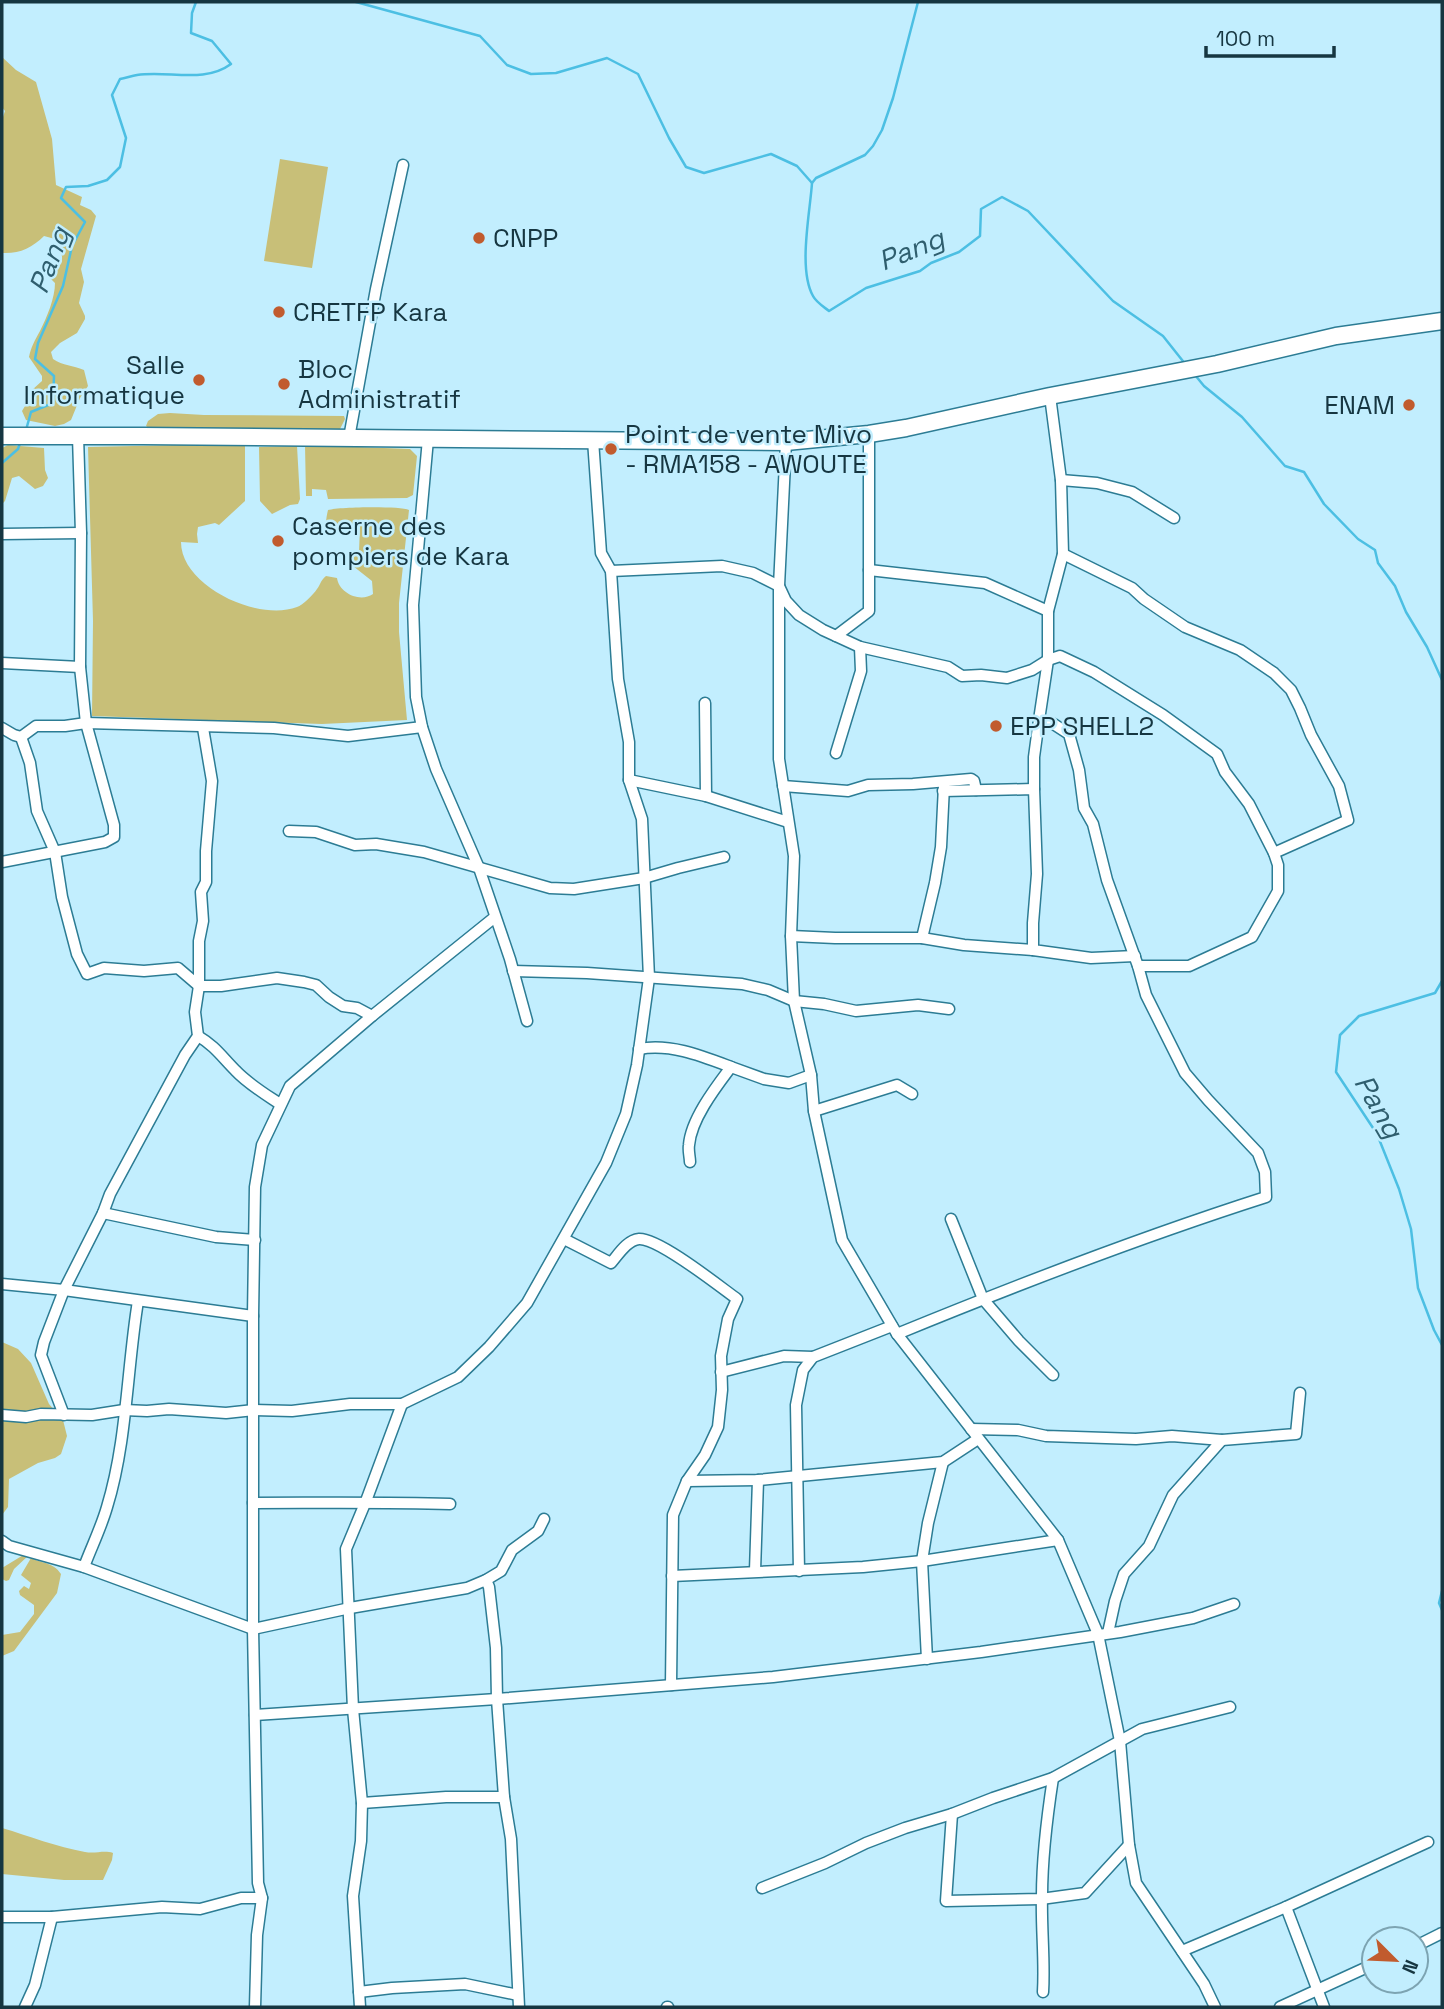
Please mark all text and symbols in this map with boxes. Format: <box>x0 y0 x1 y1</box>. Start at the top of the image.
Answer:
scale bar <box>1206 14 1334 58</box>
text: 100 m <box>1216 25 1275 52</box>
water label: Pang <box>873 219 951 278</box>
water label: Pang <box>20 220 79 298</box>
place label: CNPP <box>493 221 558 255</box>
marker: CNPP <box>471 230 487 246</box>
place label: CRETFP Kara <box>293 295 448 329</box>
marker: CRETFP Kara <box>271 304 287 320</box>
place label: Salle Informatique <box>23 348 185 412</box>
place label: Bloc Administratif <box>298 352 461 416</box>
marker: Salle Informatique <box>191 372 207 388</box>
marker: Bloc Administratif <box>276 376 292 392</box>
place label: ENAM <box>1324 388 1395 422</box>
marker: ENAM <box>1401 397 1417 413</box>
place label: Point de vente Mivo - RMA158 - AWOUTE <box>625 417 872 481</box>
marker: Point de vente Mivo - RMA158 - AWOUTE <box>603 441 619 457</box>
place label: Caserne des pompiers de Kara <box>292 509 510 573</box>
marker: Caserne des pompiers de Kara <box>270 533 286 549</box>
place label: EPP SHELL2 <box>1010 709 1154 743</box>
marker: EPP SHELL2 <box>988 718 1004 734</box>
water label: Pang <box>1346 1068 1413 1146</box>
north arrow <box>1360 1925 1430 1995</box>
text: N <box>1396 1956 1424 1978</box>

